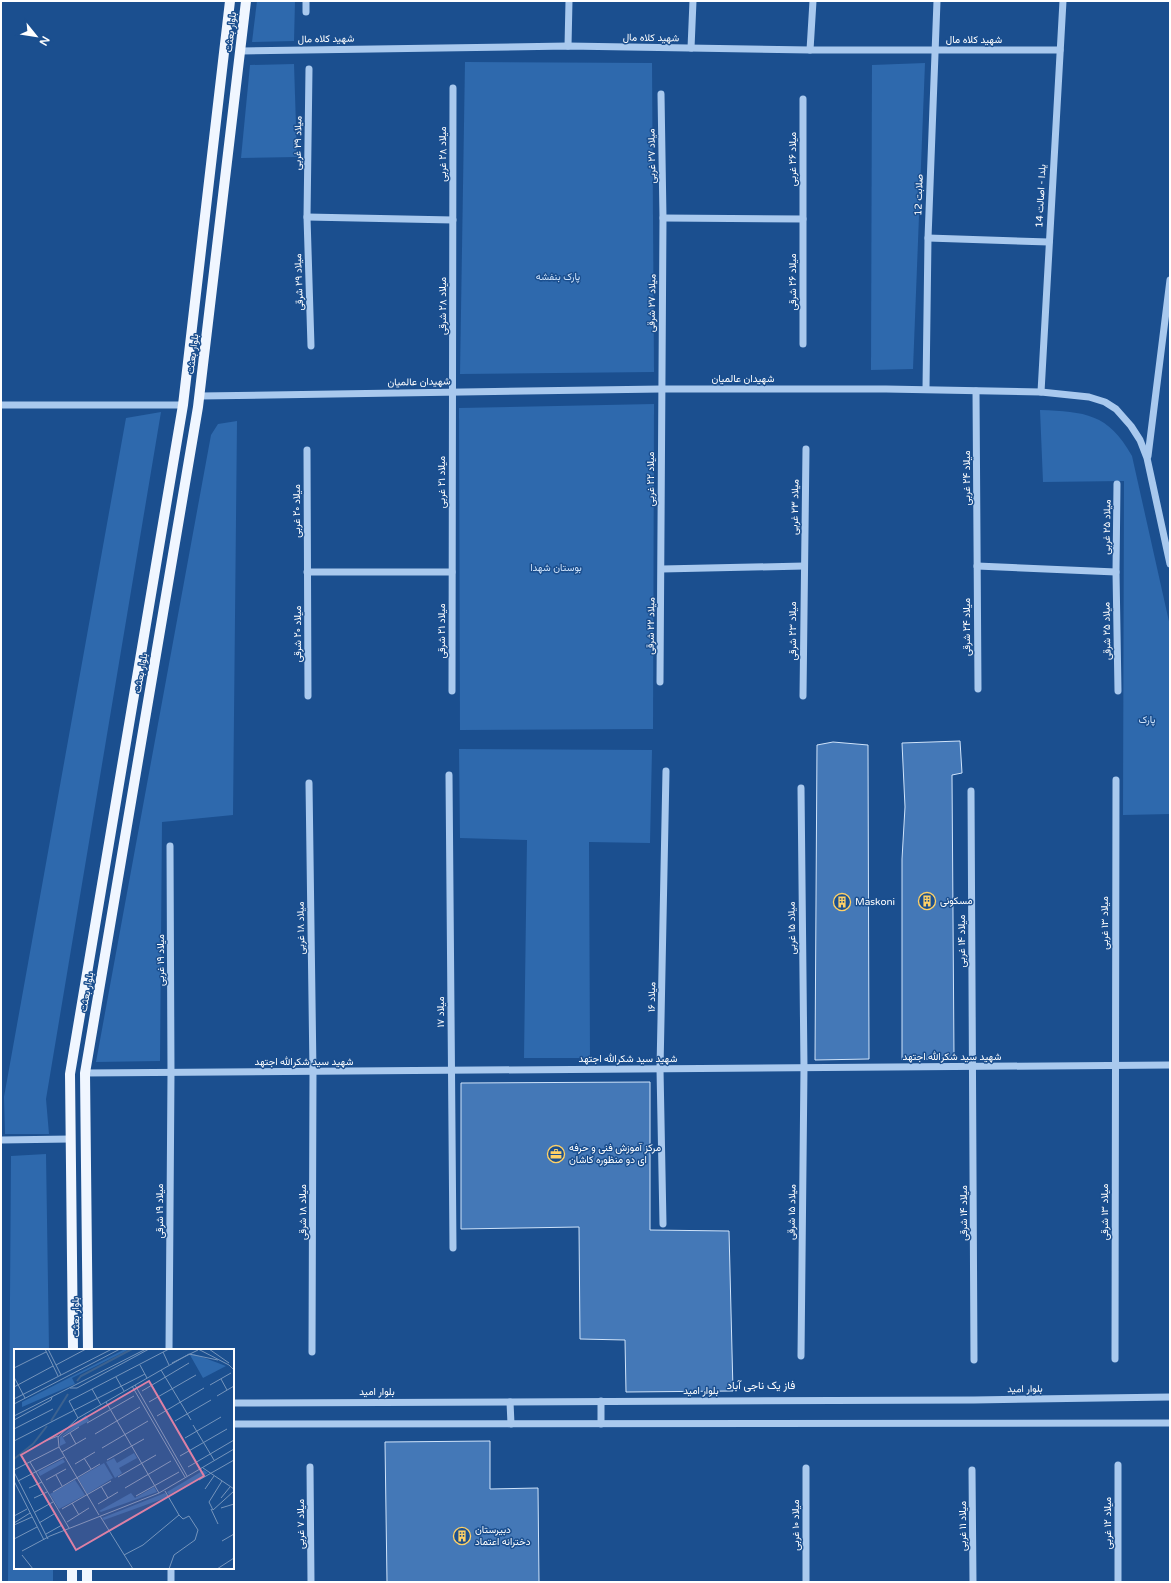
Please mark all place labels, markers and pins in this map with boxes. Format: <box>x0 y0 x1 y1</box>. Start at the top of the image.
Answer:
building icon: مسکونی <box>917 891 937 911</box>
building icon: Maskoni <box>832 892 852 912</box>
place label: مسکونی <box>940 895 973 907</box>
place label: Maskoni <box>855 896 895 908</box>
place label: مرکز آموزش فنی و حرفه ای دو منظوره کاشان <box>569 1142 661 1166</box>
office icon: مرکز آموزش فنی و حرفه ای دو منظوره کاشان <box>546 1144 566 1164</box>
place label: دبیرستان دخترانه اعتماد <box>475 1524 531 1548</box>
building icon: دبیرستان دخترانه اعتماد <box>452 1526 472 1546</box>

